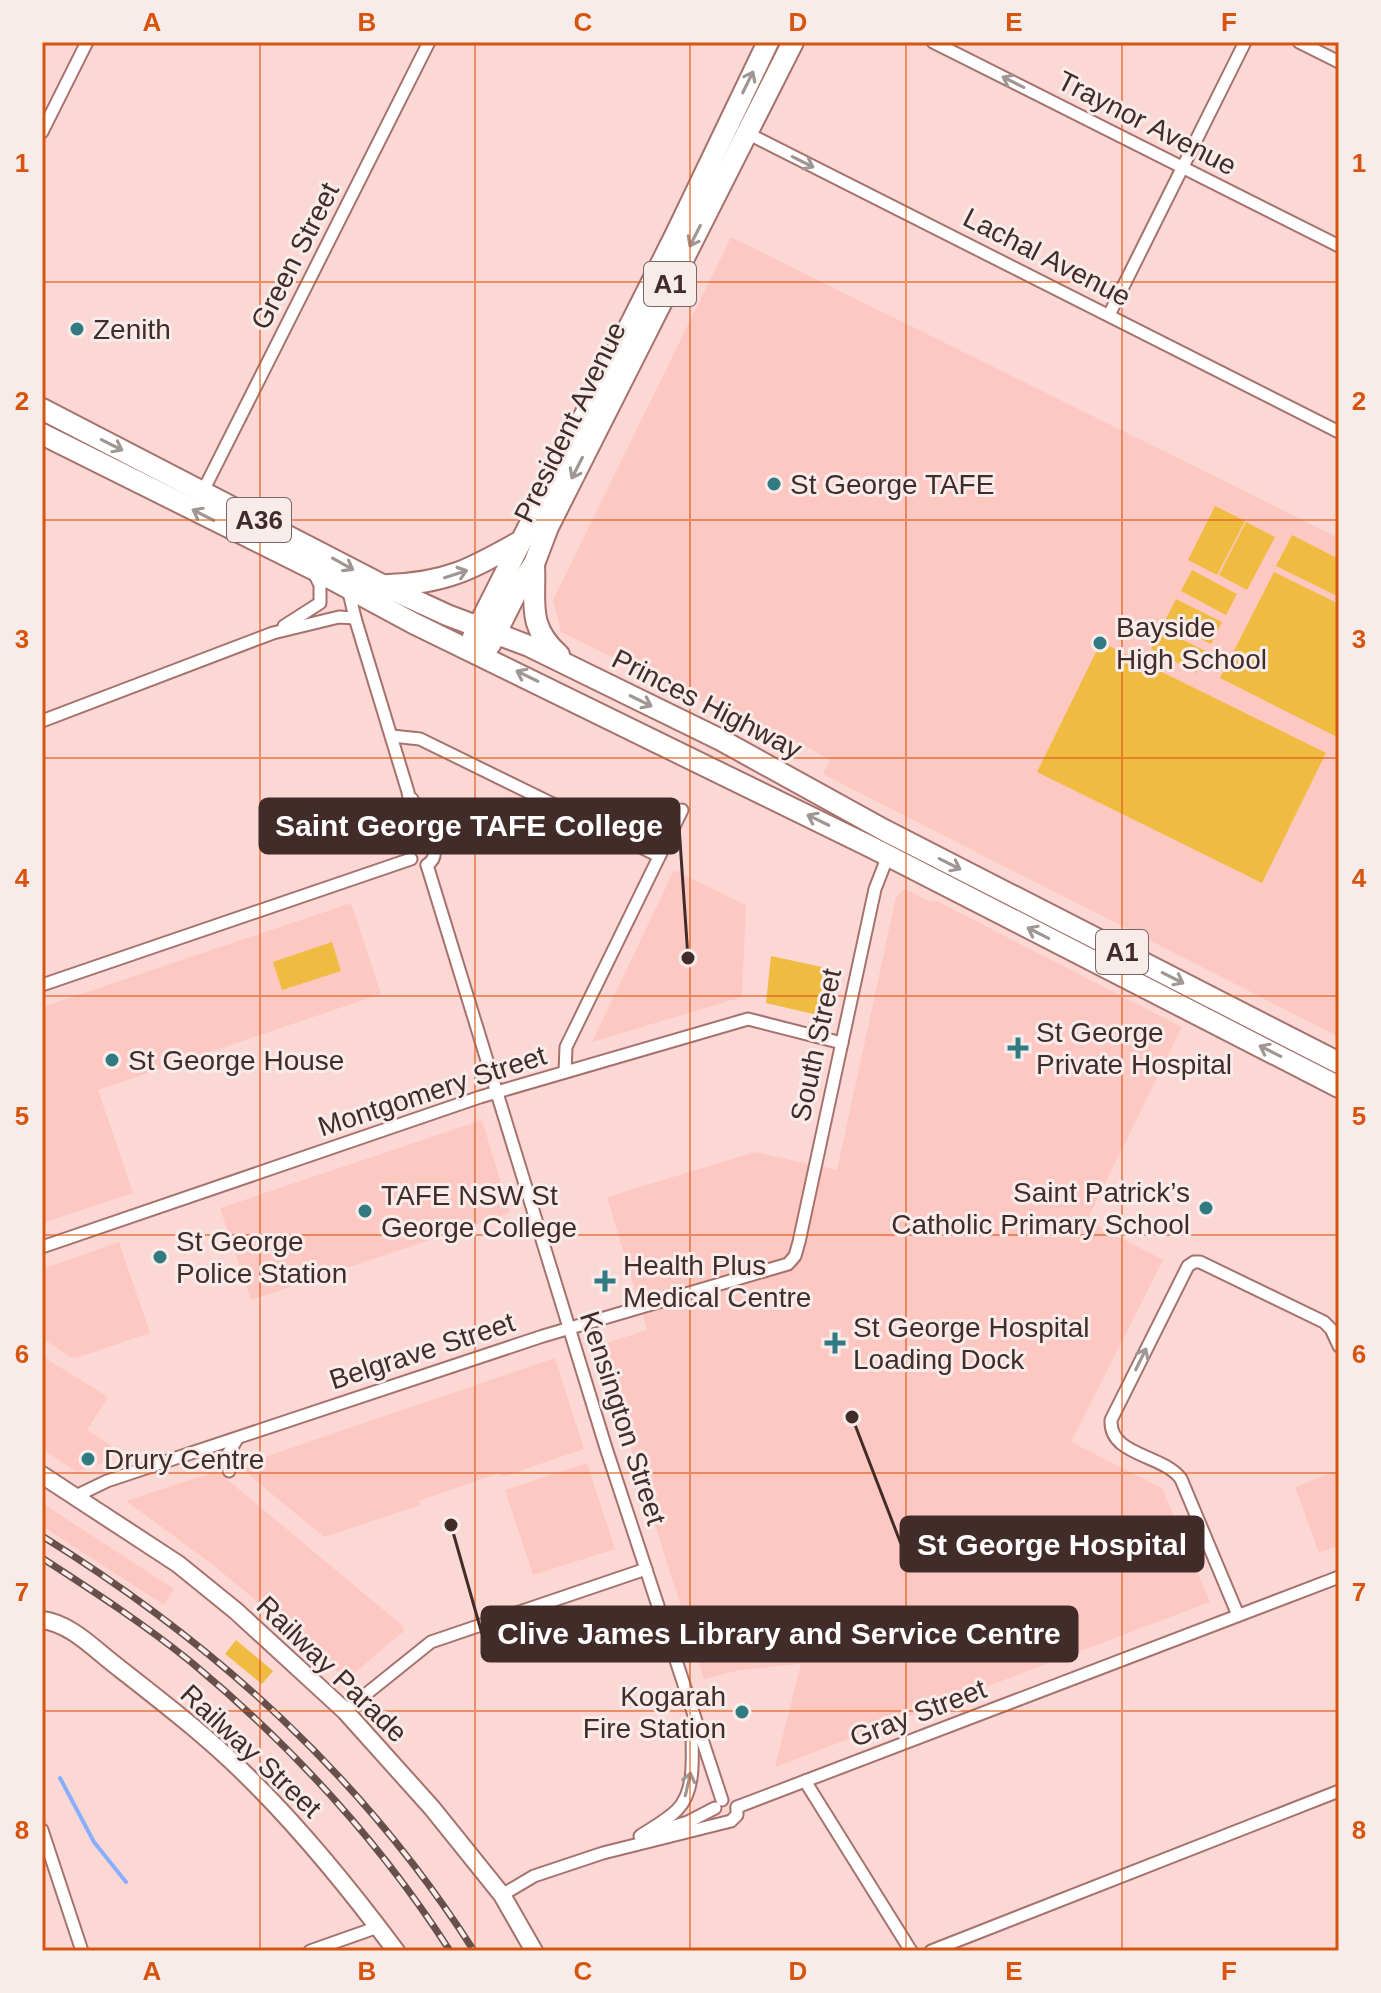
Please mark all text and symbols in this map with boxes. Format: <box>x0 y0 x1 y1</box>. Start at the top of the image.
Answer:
text: A <box>143 7 162 37</box>
text: B <box>358 7 376 37</box>
text: C <box>574 7 593 37</box>
text: D <box>789 7 807 37</box>
text: E <box>1005 7 1023 37</box>
text: F <box>1221 7 1237 37</box>
street label: Traynor Avenue <box>1053 65 1241 181</box>
one-way arrow <box>741 70 756 94</box>
one-way arrow <box>1001 74 1025 89</box>
text: 1 <box>15 148 29 178</box>
text: 1 <box>1352 148 1366 178</box>
one-way arrow <box>791 155 815 170</box>
street label: Green Street <box>245 177 345 334</box>
street label: Lachal Avenue <box>958 202 1136 312</box>
one-way arrow <box>686 224 702 248</box>
road number: A1 <box>644 262 696 306</box>
place label: Zenith <box>93 314 171 345</box>
street label: President Avenue <box>508 317 632 527</box>
marker: Zenith <box>68 320 86 338</box>
text: 2 <box>15 386 29 416</box>
text: 2 <box>1352 386 1366 416</box>
one-way arrow <box>99 437 123 453</box>
one-way arrow <box>569 456 585 480</box>
place label: St George TAFE <box>790 469 994 500</box>
marker: St George TAFE <box>765 475 783 493</box>
road number: A36 <box>227 498 291 542</box>
one-way arrow <box>191 507 215 522</box>
one-way arrow <box>330 556 354 572</box>
one-way arrow <box>443 566 468 580</box>
place label: Bayside High School <box>1116 612 1267 675</box>
text: 3 <box>15 624 29 654</box>
text: 3 <box>1352 624 1366 654</box>
marker: Bayside High School <box>1091 634 1109 652</box>
street label: Princes Highway <box>607 643 807 765</box>
one-way arrow <box>515 668 539 684</box>
one-way arrow <box>629 693 653 709</box>
callout: Saint George TAFE College <box>260 799 679 853</box>
text: Saint George TAFE College <box>275 809 663 842</box>
one-way arrow <box>806 812 830 827</box>
one-way arrow <box>938 857 962 872</box>
text: 4 <box>15 863 30 893</box>
text: 4 <box>1352 863 1367 893</box>
one-way arrow <box>1027 924 1051 940</box>
road number: A1 <box>1096 930 1148 974</box>
street label: South Street <box>785 965 847 1124</box>
one-way arrow <box>1160 970 1184 986</box>
place label: St George Private Hospital <box>1036 1017 1232 1080</box>
marker: St George Private Hospital <box>1007 1037 1029 1059</box>
street label: Montgomery Street <box>314 1039 550 1143</box>
one-way arrow <box>1258 1042 1282 1058</box>
place label: St George House <box>128 1045 344 1076</box>
marker: St George House <box>103 1051 121 1069</box>
text: 5 <box>15 1101 29 1131</box>
text: 5 <box>1352 1101 1366 1131</box>
place label: Saint Patrick’s Catholic Primary School <box>891 1177 1190 1240</box>
place label: TAFE NSW St George College <box>381 1180 577 1243</box>
marker: Saint Patrick’s Catholic Primary School <box>1197 1199 1215 1217</box>
marker: TAFE NSW St George College <box>356 1202 374 1220</box>
place label: St George Police Station <box>176 1226 347 1289</box>
marker: St George Police Station <box>151 1248 169 1266</box>
place label: Health Plus Medical Centre <box>623 1250 811 1313</box>
marker: Health Plus Medical Centre <box>594 1270 616 1292</box>
street label: Belgrave Street <box>325 1306 519 1396</box>
street label: Kensington Street <box>574 1307 672 1529</box>
place label: St George Hospital Loading Dock <box>853 1312 1090 1375</box>
marker: St George Hospital Loading Dock <box>824 1332 846 1354</box>
text: 6 <box>15 1339 29 1369</box>
text: 6 <box>1352 1339 1366 1369</box>
one-way arrow <box>1134 1348 1149 1372</box>
place label: Drury Centre <box>104 1444 264 1475</box>
marker: Drury Centre <box>79 1450 97 1468</box>
callout: St George Hospital <box>901 1517 1203 1571</box>
text: St George Hospital <box>917 1528 1187 1561</box>
text: 7 <box>15 1577 29 1607</box>
text: 7 <box>1352 1577 1366 1607</box>
street label: Railway Parade <box>251 1590 413 1748</box>
callout: Clive James Library and Service Centre <box>482 1607 1077 1661</box>
text: Clive James Library and Service Centre <box>497 1617 1061 1650</box>
street label: Gray Street <box>846 1673 991 1753</box>
street label: Railway Street <box>174 1678 328 1824</box>
place label: Kogarah Fire Station <box>583 1681 726 1744</box>
marker: Kogarah Fire Station <box>733 1703 751 1721</box>
one-way arrow <box>681 1772 696 1798</box>
text: 8 <box>15 1815 29 1845</box>
text: 8 <box>1352 1815 1366 1845</box>
text: A <box>143 1956 162 1986</box>
text: B <box>358 1956 376 1986</box>
text: C <box>574 1956 593 1986</box>
text: D <box>789 1956 807 1986</box>
text: E <box>1005 1956 1023 1986</box>
text: F <box>1221 1956 1237 1986</box>

